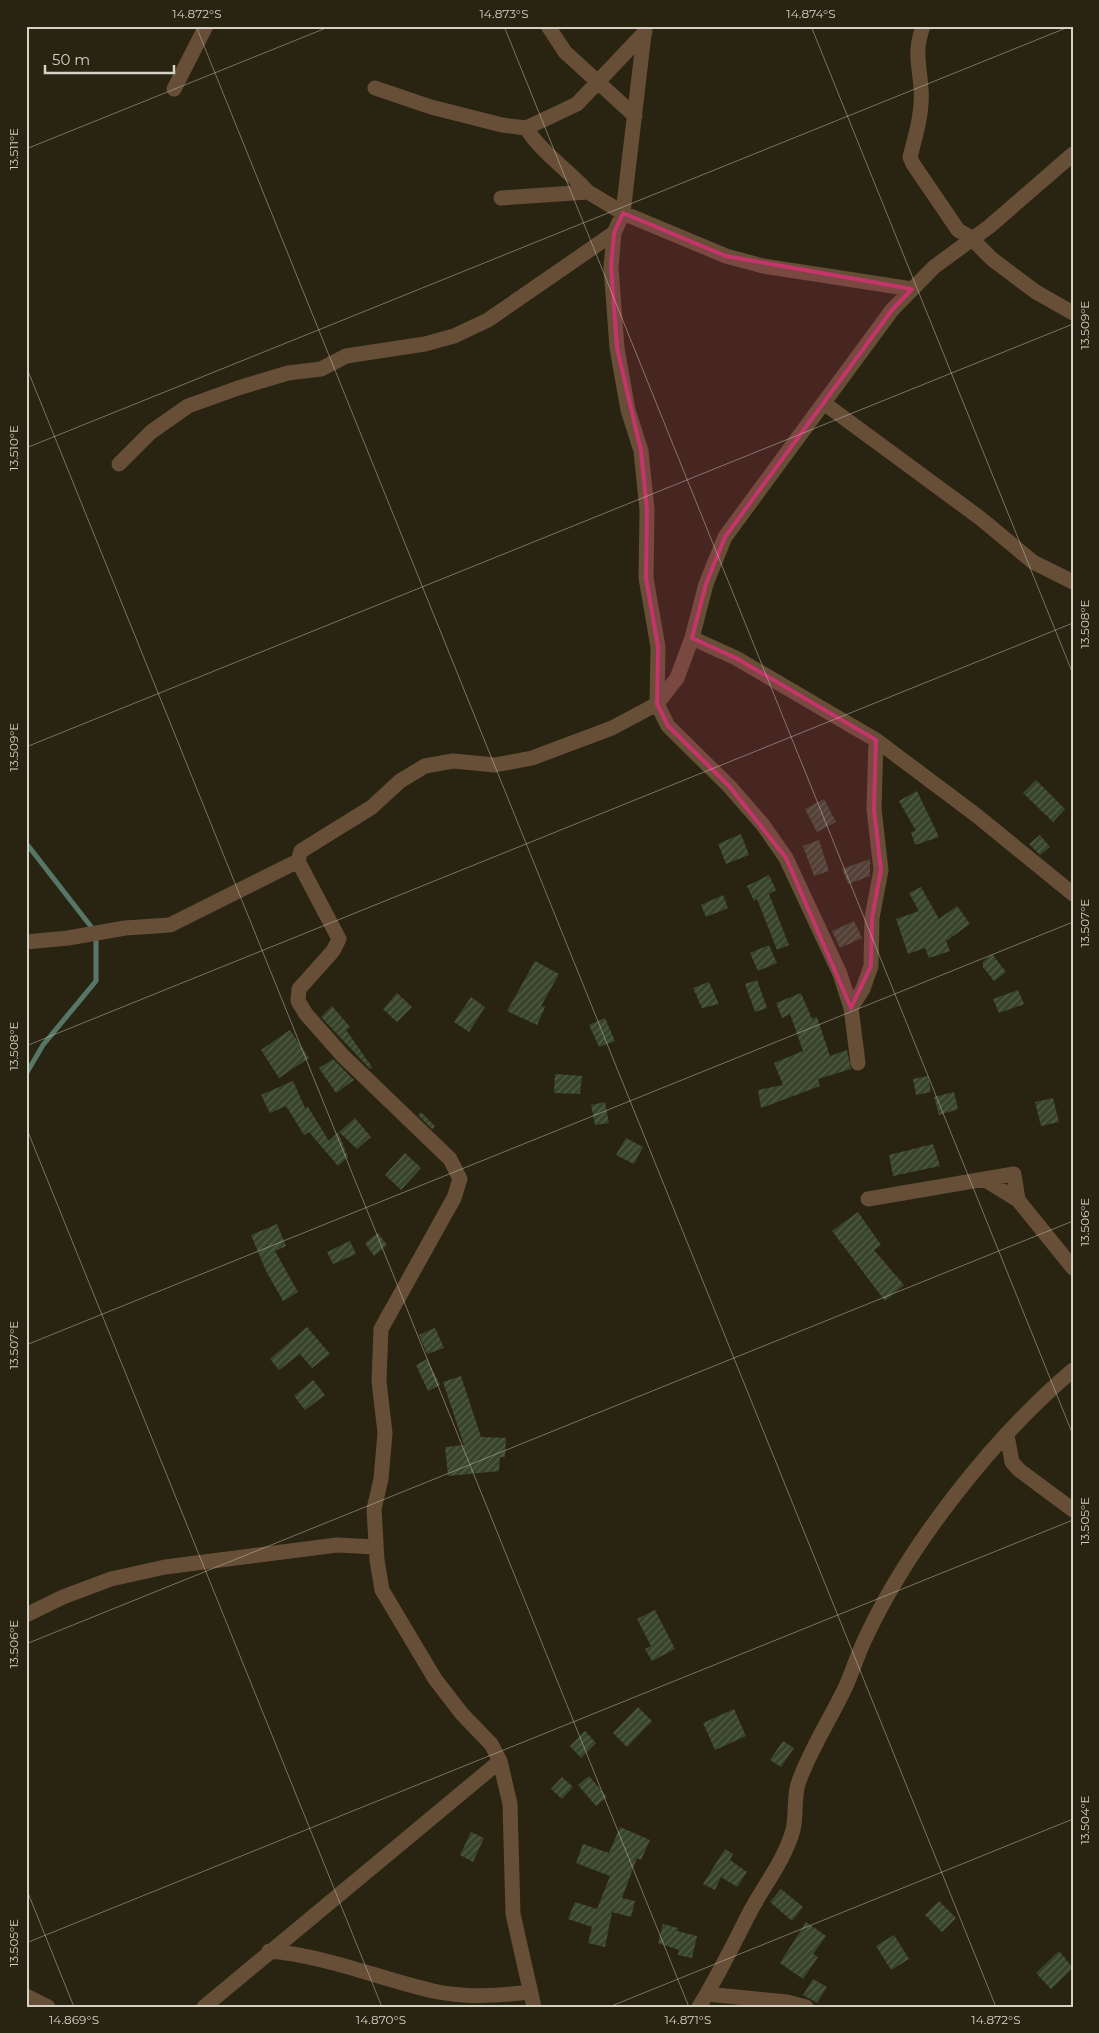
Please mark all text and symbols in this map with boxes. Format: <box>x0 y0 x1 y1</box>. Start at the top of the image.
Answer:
text: 14.872°S <box>172 6 222 21</box>
text: 14.873°S <box>479 6 529 21</box>
text: 14.874°S <box>786 6 836 21</box>
scale bar <box>45 42 174 74</box>
text: 50 m <box>52 50 90 69</box>
text: 13.511°E <box>6 128 21 170</box>
text: 13.509°E <box>1077 301 1092 349</box>
text: 13.510°E <box>6 425 21 471</box>
text: 13.508°E <box>1077 599 1092 649</box>
text: 13.509°E <box>6 723 21 771</box>
text: 13.507°E <box>1077 899 1092 947</box>
text: 13.508°E <box>6 1021 21 1071</box>
text: 13.506°E <box>1077 1198 1092 1246</box>
text: 13.507°E <box>6 1321 21 1369</box>
text: 13.505°E <box>1077 1497 1092 1545</box>
text: 13.506°E <box>6 1620 21 1668</box>
text: 13.504°E <box>1077 1795 1092 1845</box>
text: 13.505°E <box>6 1919 21 1967</box>
text: 14.869°S <box>49 2012 99 2027</box>
text: 14.870°S <box>356 2012 406 2027</box>
text: 14.871°S <box>665 2012 712 2027</box>
text: 14.872°S <box>971 2012 1021 2027</box>

